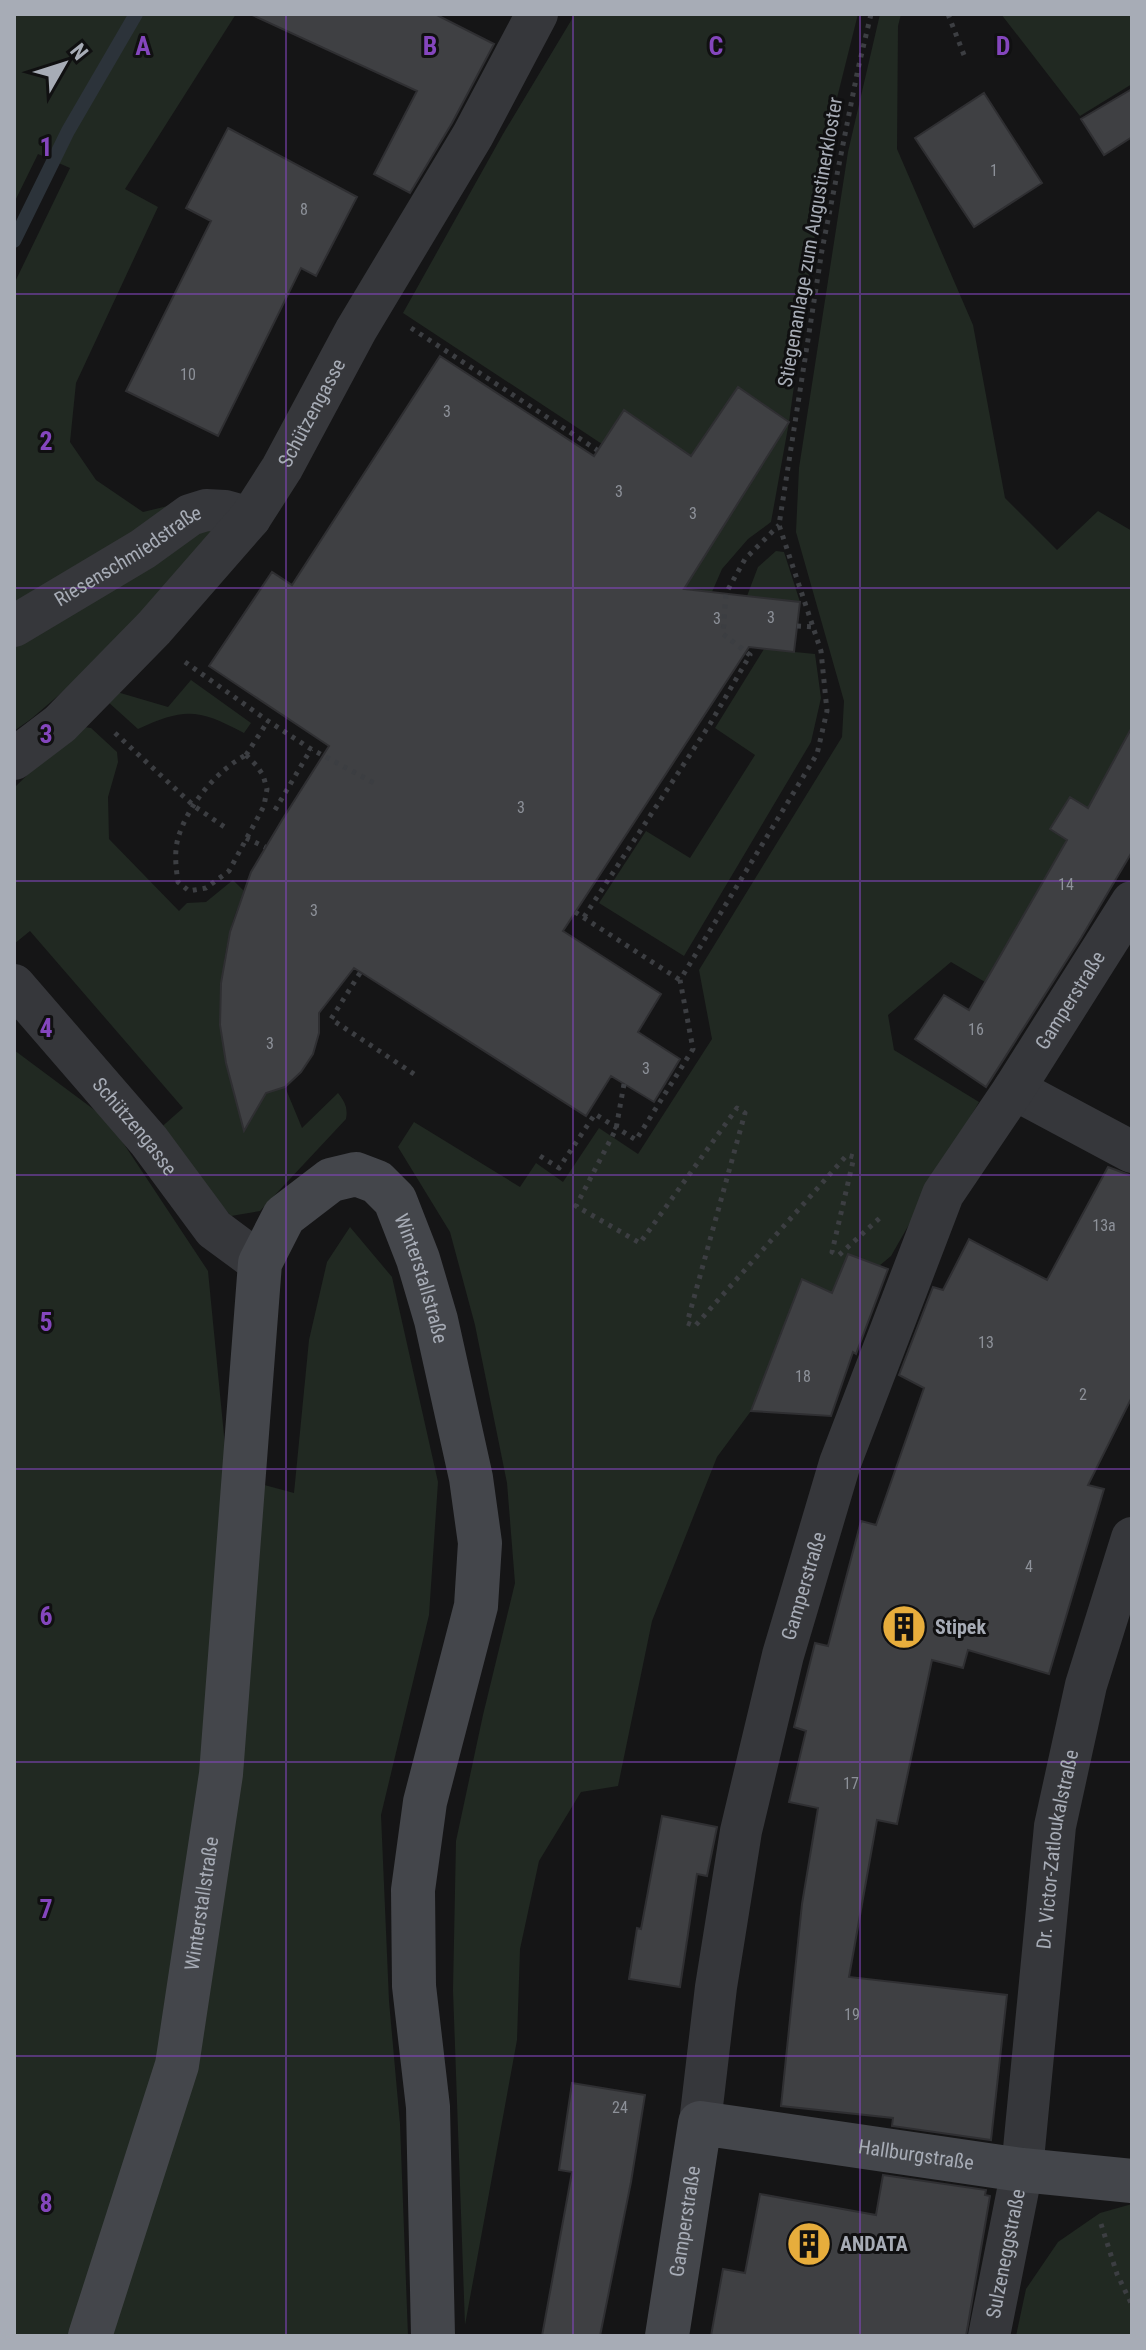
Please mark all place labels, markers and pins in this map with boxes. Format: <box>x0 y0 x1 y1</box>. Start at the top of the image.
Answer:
building icon: Stipek <box>880 1603 928 1651</box>
place label: Stipek <box>935 1615 986 1639</box>
building icon: ANDATA <box>785 2220 833 2268</box>
place label: ANDATA <box>840 2232 908 2256</box>

